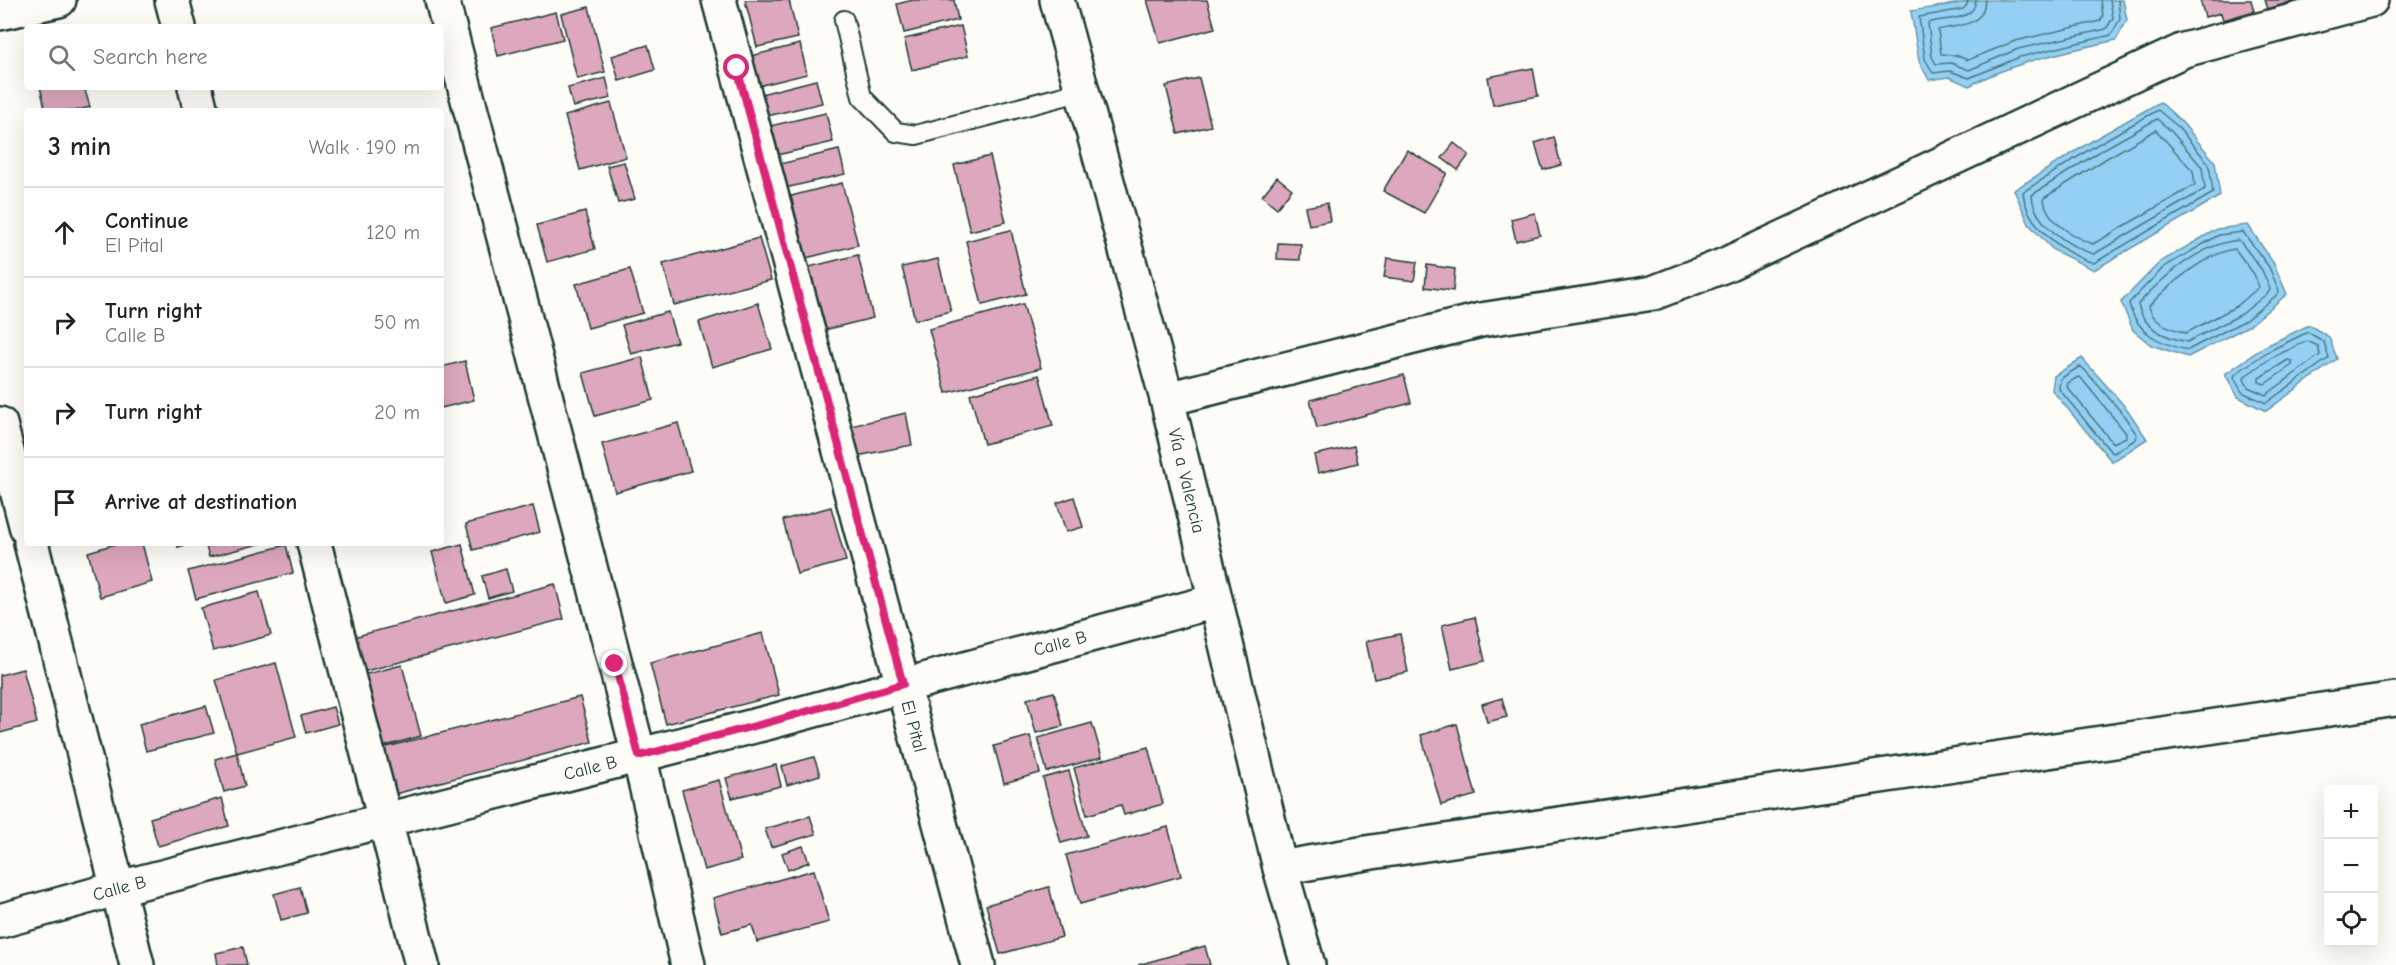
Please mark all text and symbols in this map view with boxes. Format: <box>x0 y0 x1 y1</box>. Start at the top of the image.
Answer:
search box <box>24 24 444 90</box>
icon: search <box>45 41 78 74</box>
text: Search here <box>93 44 208 70</box>
route start <box>723 54 749 80</box>
text: 3 min <box>48 132 111 162</box>
text: Walk · 190 m <box>309 136 420 159</box>
text: Continue <box>105 208 188 234</box>
icon: ahead <box>48 216 81 249</box>
text: 120 m <box>366 221 420 244</box>
text: El Pital <box>105 234 164 257</box>
text: Turn right <box>105 298 202 324</box>
icon: right <box>48 306 81 339</box>
text: 50 m <box>374 311 420 334</box>
text: Calle B <box>105 324 165 347</box>
icon: right <box>48 396 81 429</box>
text: Turn right <box>105 399 202 425</box>
text: 20 m <box>374 401 420 424</box>
street label: Vía a Valencia <box>1164 426 1209 535</box>
icon: arrive <box>48 486 81 519</box>
text: Arrive at destination <box>105 489 297 515</box>
street label: Calle B <box>1031 626 1089 660</box>
route end <box>601 650 627 676</box>
street label: El Pital <box>897 698 931 755</box>
street label: Calle B <box>561 751 619 785</box>
map controls <box>2324 785 2378 947</box>
button: + <box>2324 785 2378 839</box>
button: − <box>2324 839 2378 893</box>
street label: Calle B <box>90 871 148 905</box>
button: locate <box>2324 893 2378 947</box>

